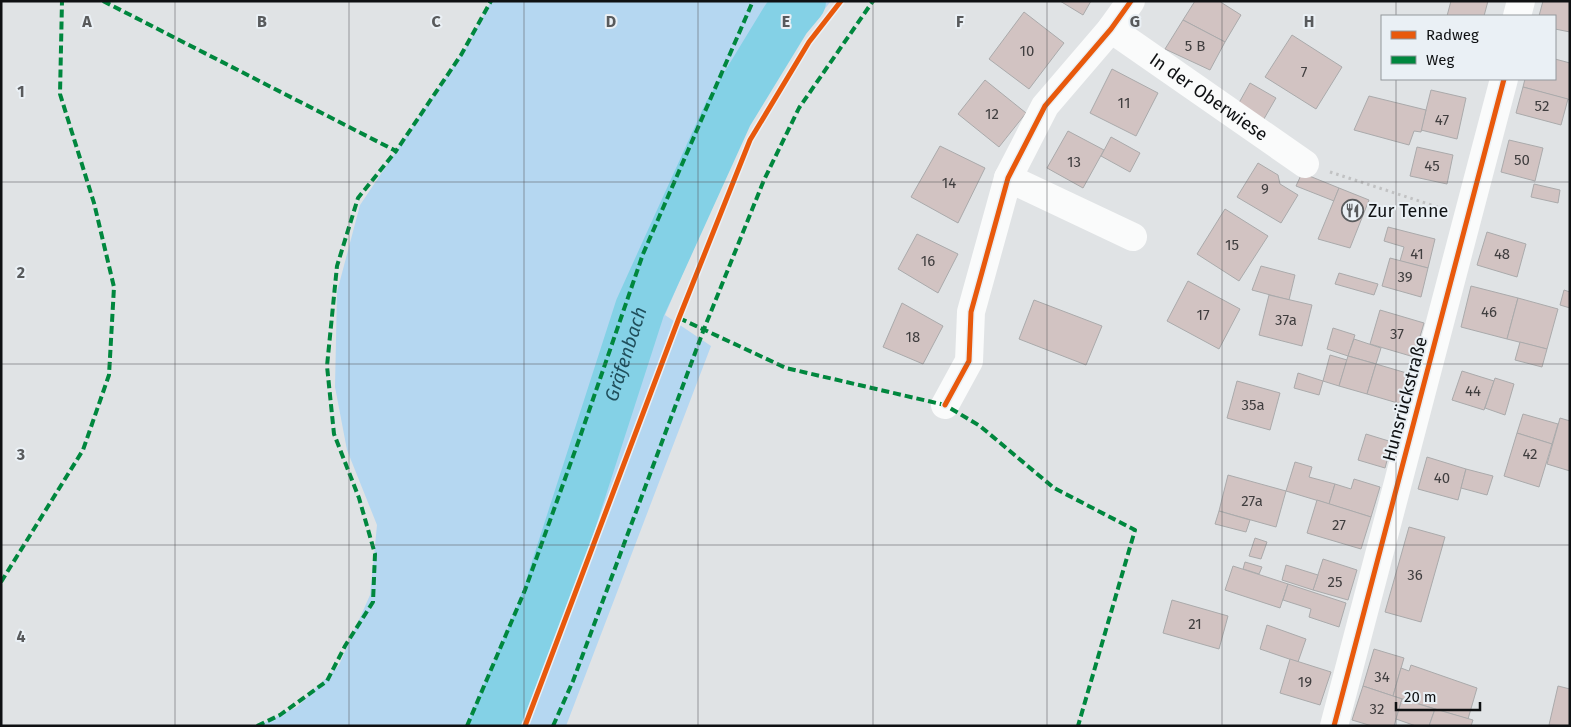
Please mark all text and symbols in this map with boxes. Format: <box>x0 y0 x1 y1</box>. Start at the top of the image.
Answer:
text: A <box>81 12 92 31</box>
text: B <box>257 12 267 31</box>
text: C <box>431 12 441 31</box>
text: D <box>606 12 616 31</box>
text: E <box>782 12 790 31</box>
text: F <box>956 12 964 31</box>
text: G <box>1130 12 1140 31</box>
text: H <box>1304 12 1314 31</box>
legend <box>1381 15 1556 80</box>
text: Radweg <box>1426 26 1479 44</box>
house number: 5 B <box>1185 37 1205 55</box>
house number: 10 <box>1020 42 1034 60</box>
street label: In der Oberwiese <box>1145 48 1272 146</box>
text: Weg <box>1426 51 1454 69</box>
house number: 7 <box>1301 63 1308 81</box>
text: 1 <box>17 82 25 101</box>
house number: 11 <box>1118 94 1130 112</box>
house number: 52 <box>1535 97 1549 115</box>
house number: 12 <box>985 105 999 123</box>
house number: 47 <box>1435 111 1449 129</box>
house number: 50 <box>1514 151 1530 169</box>
house number: 13 <box>1067 153 1081 171</box>
house number: 45 <box>1424 157 1440 175</box>
house number: 14 <box>942 174 956 192</box>
house number: 9 <box>1261 180 1269 198</box>
restaurant icon: Zur Tenne <box>1340 199 1364 223</box>
place label: Zur Tenne <box>1368 200 1448 222</box>
house number: 15 <box>1225 236 1239 254</box>
house number: 41 <box>1410 245 1424 263</box>
house number: 48 <box>1494 245 1510 263</box>
house number: 16 <box>921 252 935 270</box>
text: 2 <box>17 263 25 282</box>
house number: 39 <box>1397 268 1413 286</box>
house number: 46 <box>1481 303 1497 321</box>
water label: Gräfenbach <box>600 304 652 404</box>
house number: 17 <box>1196 306 1210 324</box>
house number: 37a <box>1275 311 1297 329</box>
house number: 37 <box>1390 325 1404 343</box>
house number: 18 <box>906 328 920 346</box>
street label: Hunsrückstraße <box>1378 334 1432 464</box>
house number: 44 <box>1465 382 1481 400</box>
house number: 35a <box>1241 396 1265 414</box>
text: 3 <box>16 445 25 464</box>
house number: 42 <box>1522 445 1538 463</box>
house number: 40 <box>1434 469 1450 487</box>
house number: 27a <box>1241 492 1263 510</box>
house number: 27 <box>1332 516 1346 534</box>
house number: 36 <box>1407 566 1423 584</box>
house number: 25 <box>1328 573 1342 591</box>
house number: 21 <box>1188 615 1202 633</box>
text: 4 <box>16 627 26 646</box>
house number: 34 <box>1374 668 1390 686</box>
house number: 19 <box>1298 673 1312 691</box>
scale bar <box>1396 680 1480 712</box>
text: 20 m <box>1404 688 1437 706</box>
house number: 32 <box>1370 700 1384 718</box>

